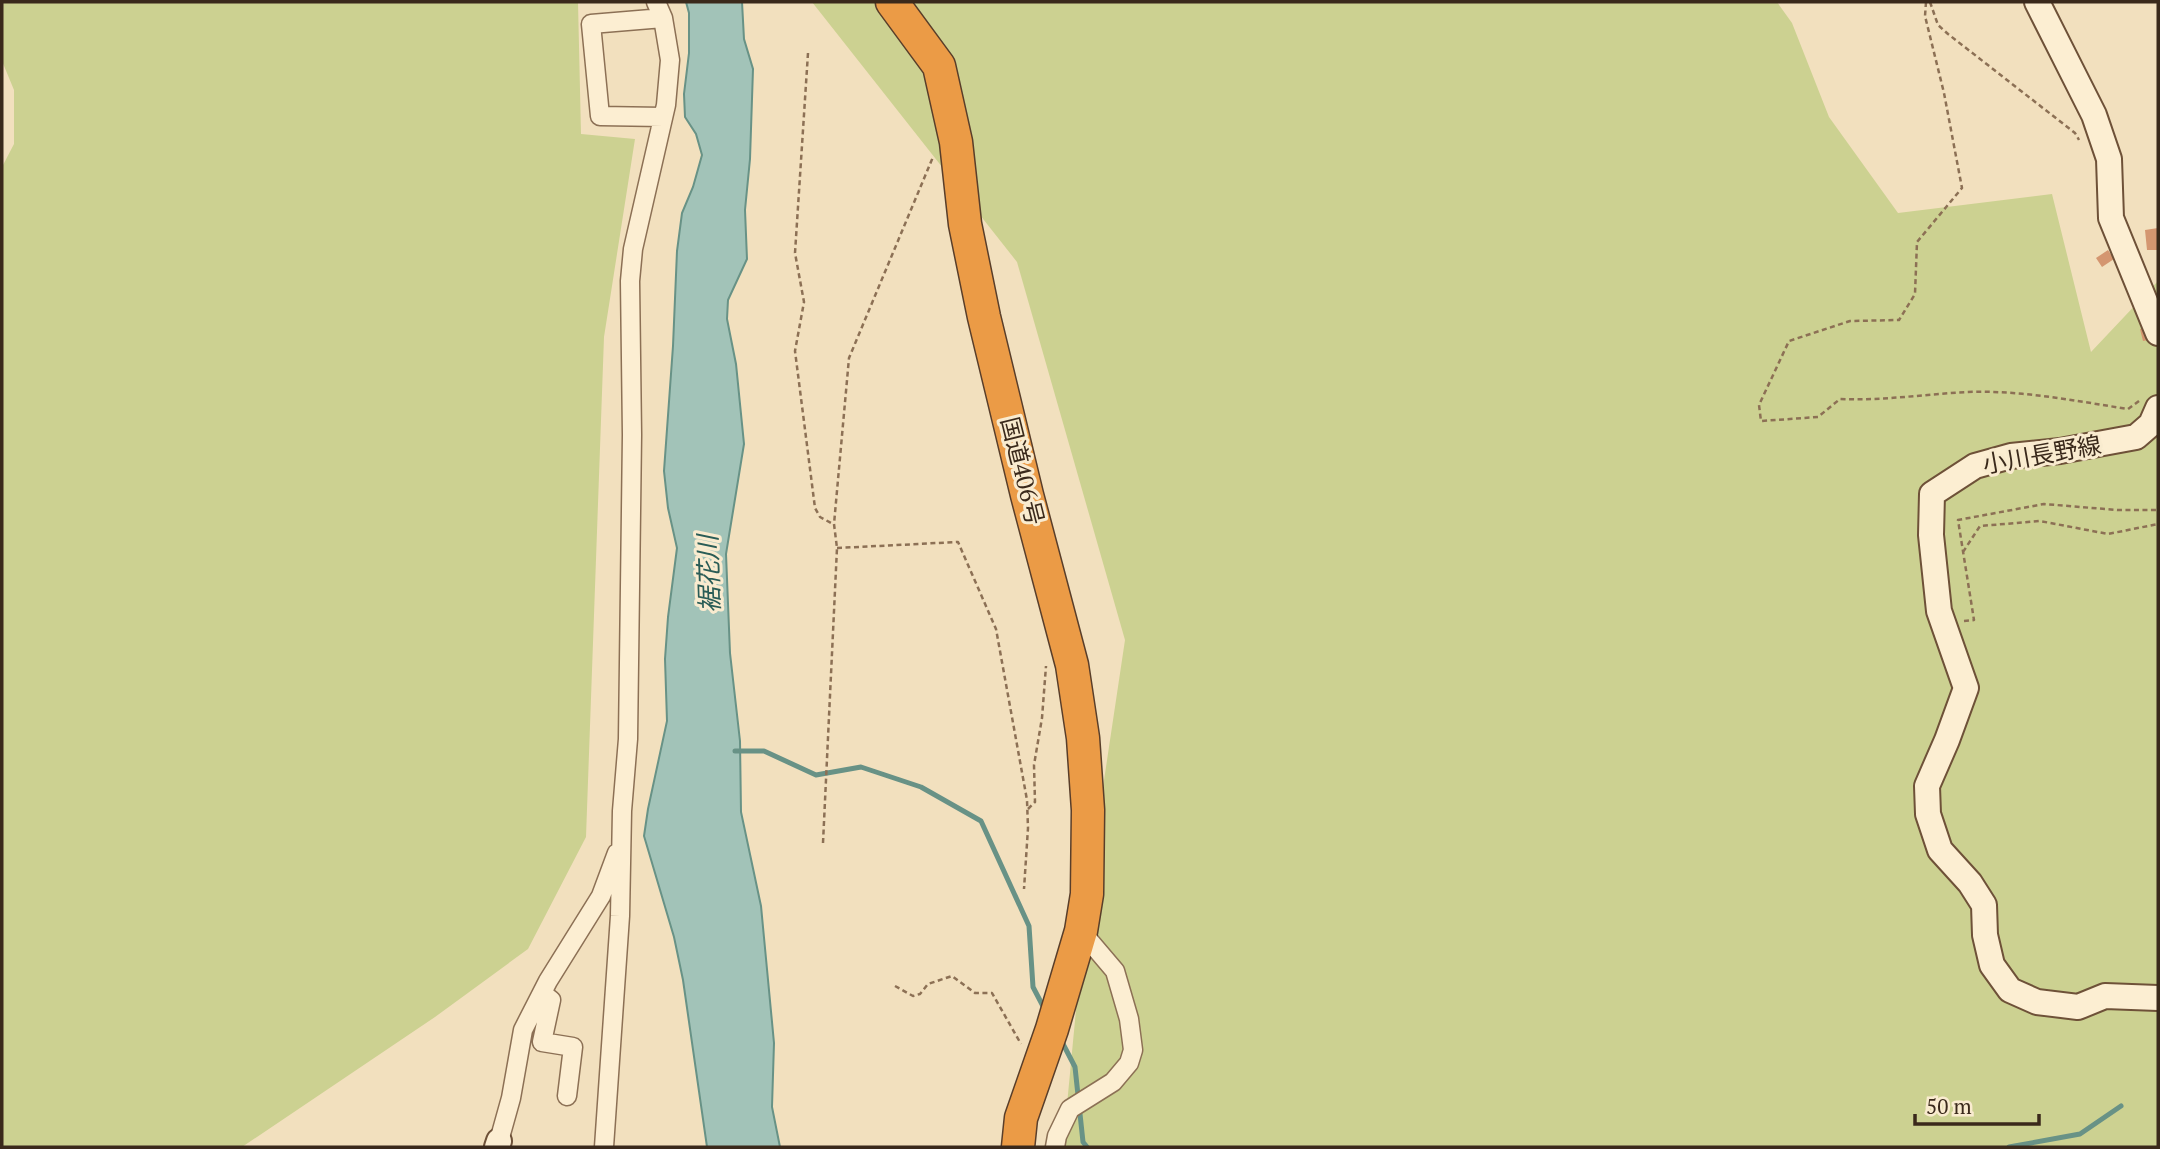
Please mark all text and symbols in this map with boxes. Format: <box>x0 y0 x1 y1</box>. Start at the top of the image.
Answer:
street label: 国道406号 <box>994 413 1052 528</box>
street label: 小川長野線 <box>1980 428 2104 480</box>
water label: 裾花川 <box>690 531 726 614</box>
scale bar <box>1915 1082 2039 1126</box>
text: 50 m <box>1926 1092 1972 1120</box>

